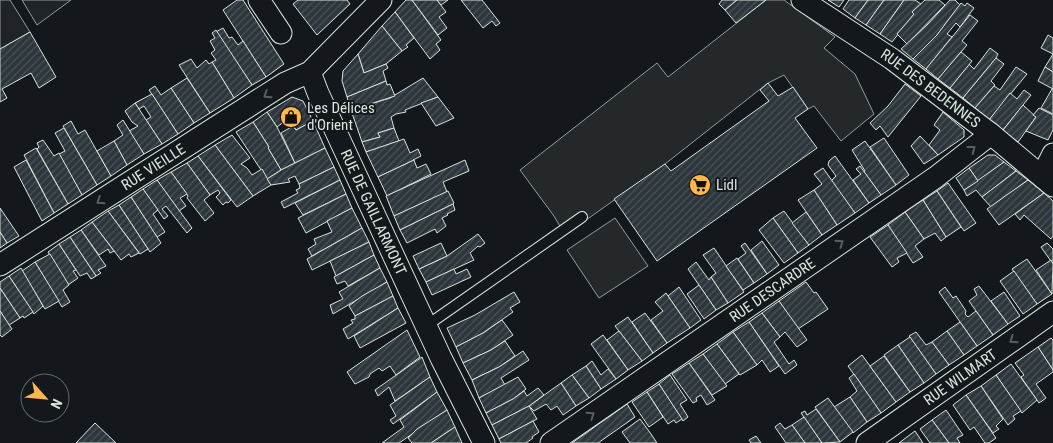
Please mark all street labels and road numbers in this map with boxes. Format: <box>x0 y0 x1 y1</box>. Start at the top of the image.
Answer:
street label: RUE DES BEDENNES <box>877 45 984 132</box>
street label: RUE VIEILLE <box>118 140 189 194</box>
street label: RUE DE GAILLARMONT <box>336 147 410 278</box>
street label: RUE DESCARDRE <box>726 254 819 326</box>
street label: RUE WILMART <box>920 345 1000 409</box>

